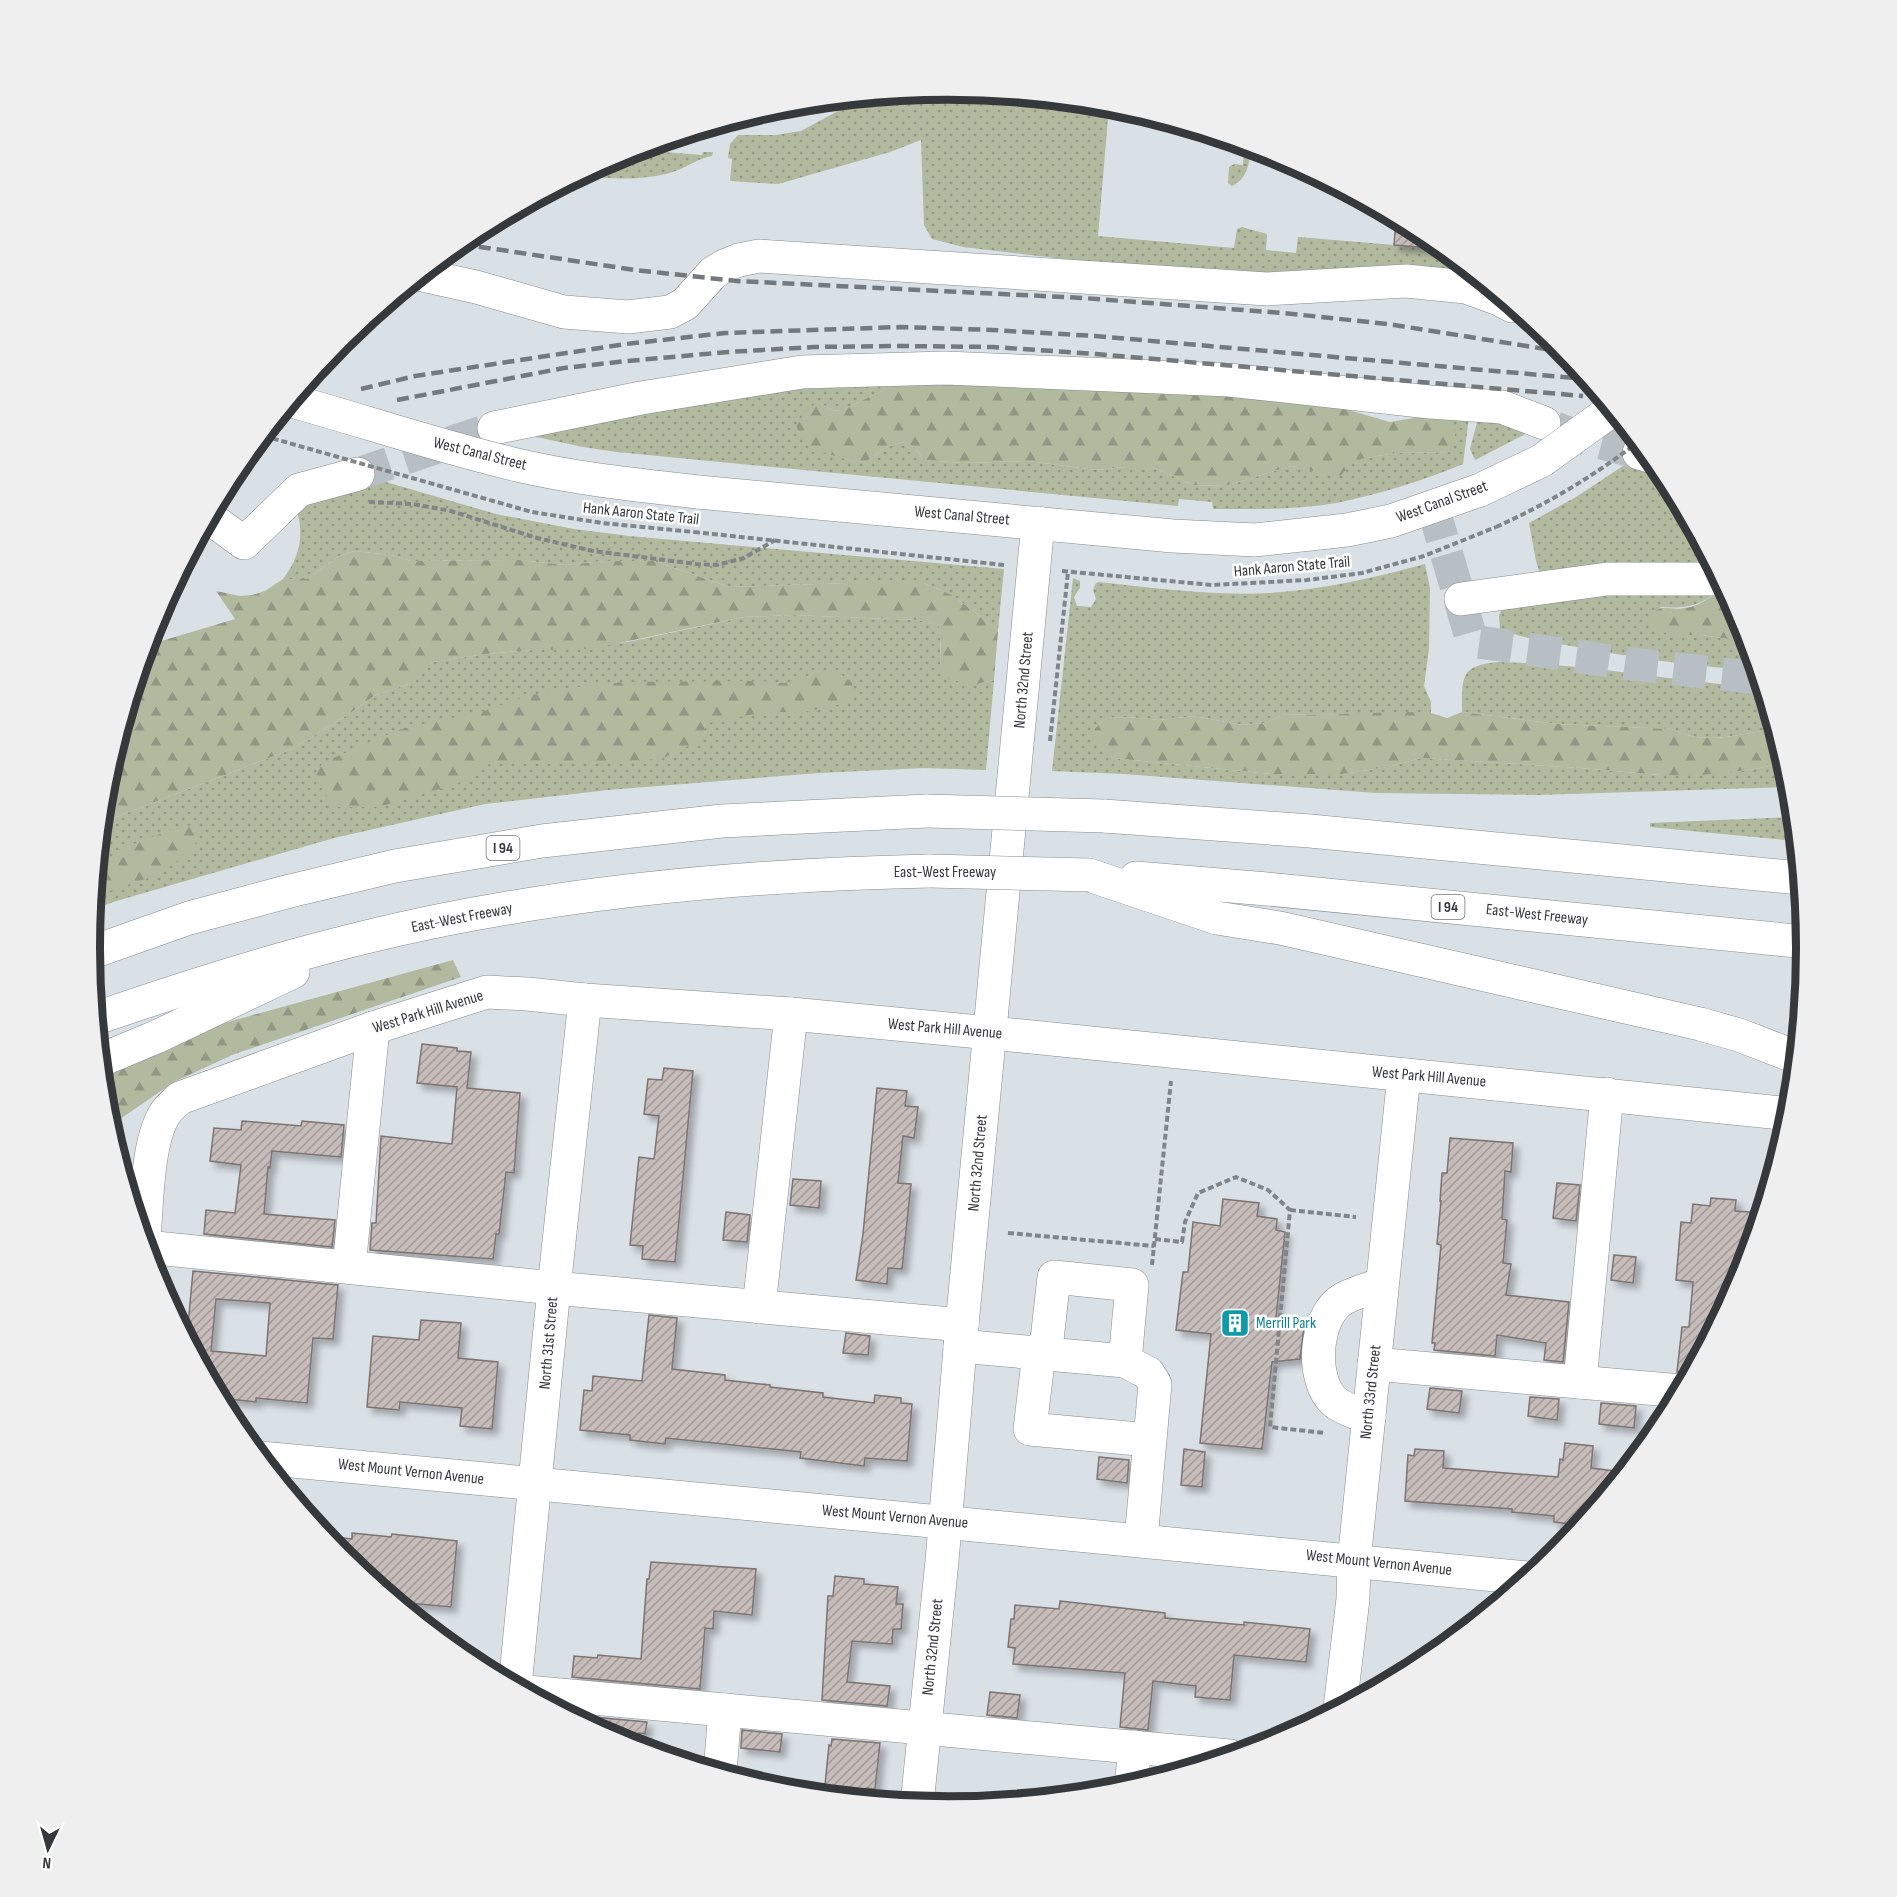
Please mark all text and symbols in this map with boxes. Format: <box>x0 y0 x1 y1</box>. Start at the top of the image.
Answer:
street label: West Canal Street <box>431 433 529 475</box>
street label: West Canal Street <box>1394 477 1490 527</box>
street label: Hank Aaron State Trail <box>582 498 700 530</box>
street label: West Canal Street <box>914 502 1011 530</box>
street label: Hank Aaron State Trail <box>1233 552 1351 582</box>
street label: North 32nd Street <box>1010 631 1038 729</box>
road number: I 94 <box>486 836 520 860</box>
street label: East-West Freeway <box>894 863 996 882</box>
road number: I 94 <box>1432 895 1464 919</box>
street label: East-West Freeway <box>410 899 514 937</box>
street label: East-West Freeway <box>1485 900 1589 930</box>
street label: West Park Hill Avenue <box>371 986 485 1038</box>
street label: West Park Hill Avenue <box>887 1015 1003 1043</box>
street label: West Park Hill Avenue <box>1371 1063 1487 1091</box>
street label: North 32nd Street <box>964 1114 992 1212</box>
street label: North 31st Street <box>535 1296 563 1390</box>
building icon: Merrill Park <box>1219 1307 1251 1339</box>
place label: Merrill Park <box>1256 1314 1316 1333</box>
street label: North 33rd Street <box>1357 1344 1385 1440</box>
street label: West Mount Vernon Avenue <box>337 1455 485 1489</box>
street label: West Mount Vernon Avenue <box>821 1501 969 1533</box>
street label: West Mount Vernon Avenue <box>1305 1546 1453 1580</box>
street label: North 32nd Street <box>918 1598 948 1696</box>
north arrow <box>18 1819 78 1879</box>
text: N <box>42 1853 52 1872</box>

